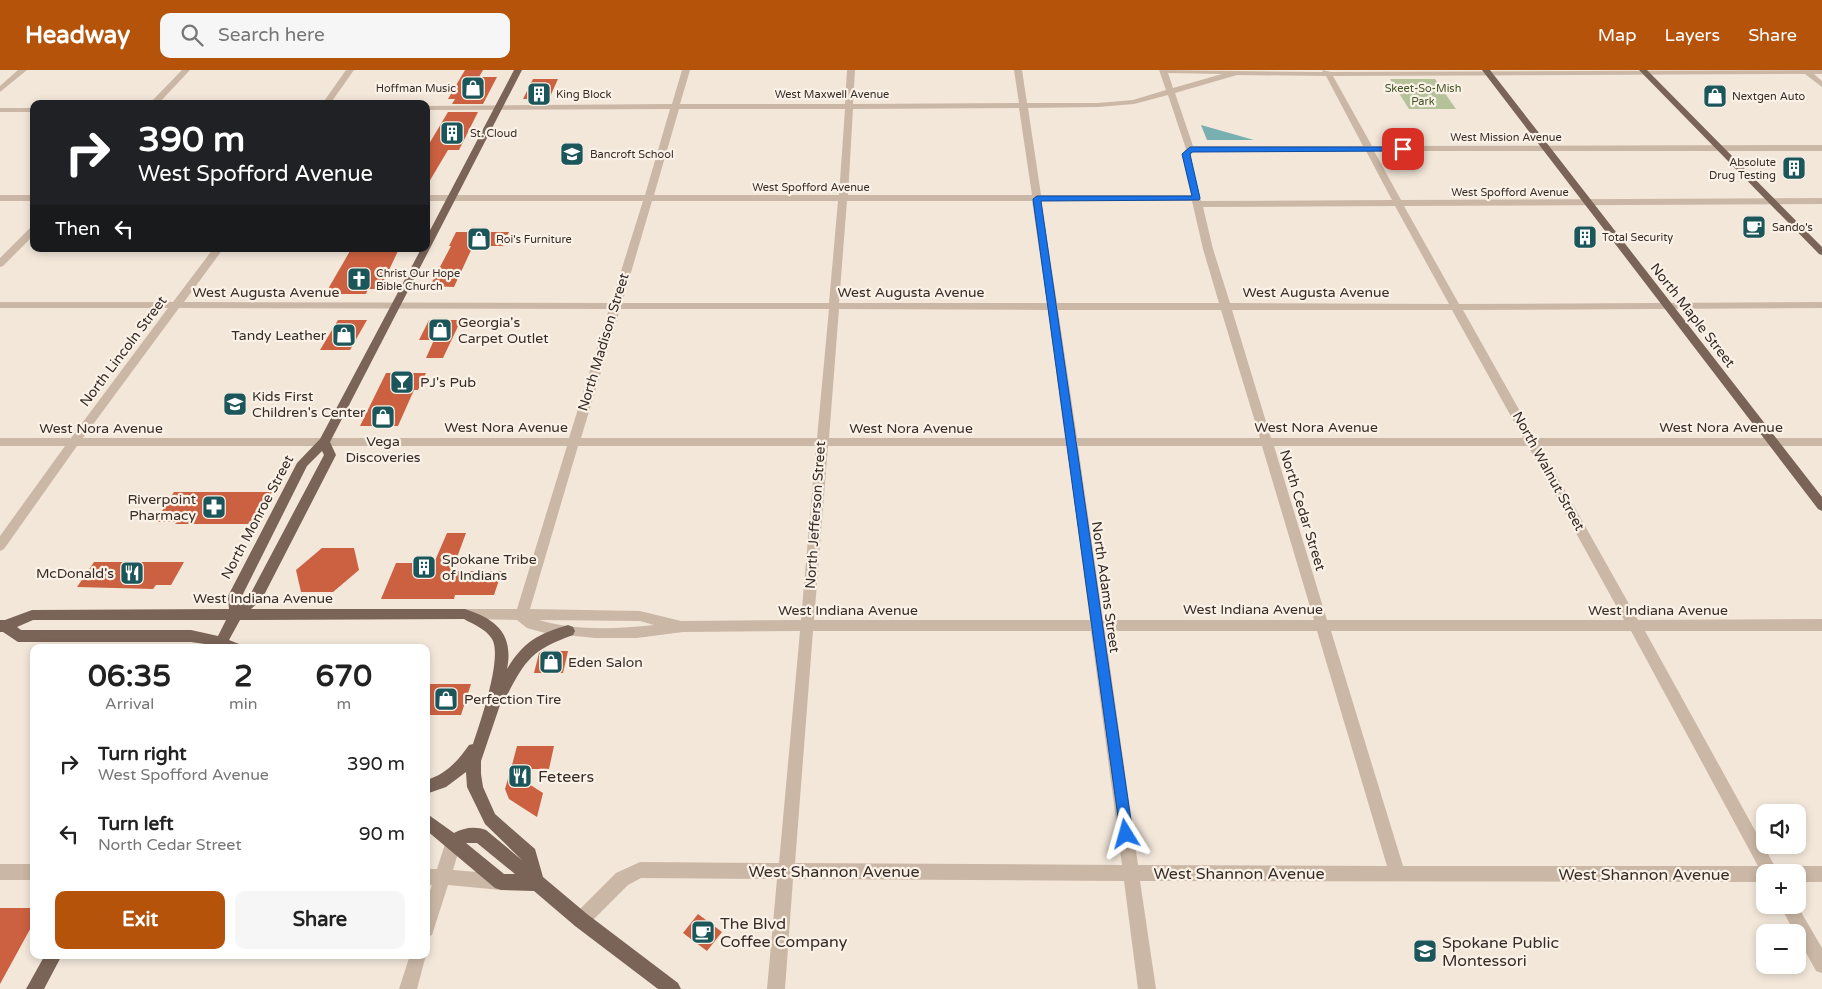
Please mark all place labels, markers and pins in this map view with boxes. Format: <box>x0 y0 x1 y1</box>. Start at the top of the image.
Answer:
shop icon: Hoffman Music <box>460 75 486 101</box>
building icon: King Block <box>526 81 552 107</box>
place label: Hoffman Music <box>376 82 456 95</box>
shop icon: Nextgen Auto <box>1702 83 1728 109</box>
place label: King Block <box>556 88 611 101</box>
place label: Nextgen Auto <box>1732 90 1806 103</box>
building icon: St. Cloud <box>439 120 465 146</box>
place label: St. Cloud <box>470 127 517 140</box>
pin <box>1382 128 1424 170</box>
school or university icon: Bancroft School <box>559 141 585 167</box>
place label: Bancroft School <box>590 148 674 161</box>
building icon: Absolute Drug Testing <box>1781 155 1807 181</box>
place label: Absolute Drug Testing <box>1709 156 1776 182</box>
cafe icon: Sando's <box>1741 214 1767 240</box>
place label: Sando's <box>1772 221 1813 234</box>
building icon: Total Security <box>1572 224 1598 250</box>
shop icon: Roi's Furniture <box>466 226 492 252</box>
place label: Total Security <box>1602 231 1673 244</box>
place label: Roi's Furniture <box>496 233 572 246</box>
church icon: Christ Our Hope Bible Church <box>346 266 372 292</box>
place label: Christ Our Hope Bible Church <box>376 267 460 293</box>
place label: Georgia's Carpet Outlet <box>458 314 549 347</box>
shop icon: Georgia's Carpet Outlet <box>427 317 453 343</box>
shop icon: Tandy Leather <box>331 322 357 348</box>
place label: Tandy Leather <box>231 327 327 344</box>
bar icon: PJ's Pub <box>389 369 415 395</box>
place label: PJ's Pub <box>420 374 476 391</box>
place label: Kids First Children's Center <box>252 388 366 421</box>
school or university icon: Kids First Children's Center <box>222 391 248 417</box>
shop icon: Vega Discoveries <box>370 404 396 430</box>
place label: Vega Discoveries <box>345 433 421 466</box>
place label: Riverpoint Pharmacy <box>127 491 197 524</box>
pharmacy icon: Riverpoint Pharmacy <box>201 494 227 520</box>
place label: Spokane Tribe of Indians <box>442 551 537 584</box>
building icon: Spokane Tribe of Indians <box>411 554 437 580</box>
restaurant icon: McDonald's <box>119 560 145 586</box>
place label: McDonald's <box>36 565 114 582</box>
shop icon: Eden Salon <box>538 649 564 675</box>
place label: Eden Salon <box>568 654 643 671</box>
shop icon: Perfection Tire <box>433 686 459 712</box>
place label: Perfection Tire <box>464 691 561 708</box>
restaurant icon: Feteers <box>507 763 533 789</box>
place label: Feteers <box>538 767 594 787</box>
place label: The Blvd Coffee Company <box>720 914 848 952</box>
cafe icon: The Blvd Coffee Company <box>690 919 716 945</box>
place label: Spokane Public Montessori <box>1442 933 1559 971</box>
school or university icon: Spokane Public Montessori <box>1412 938 1438 964</box>

